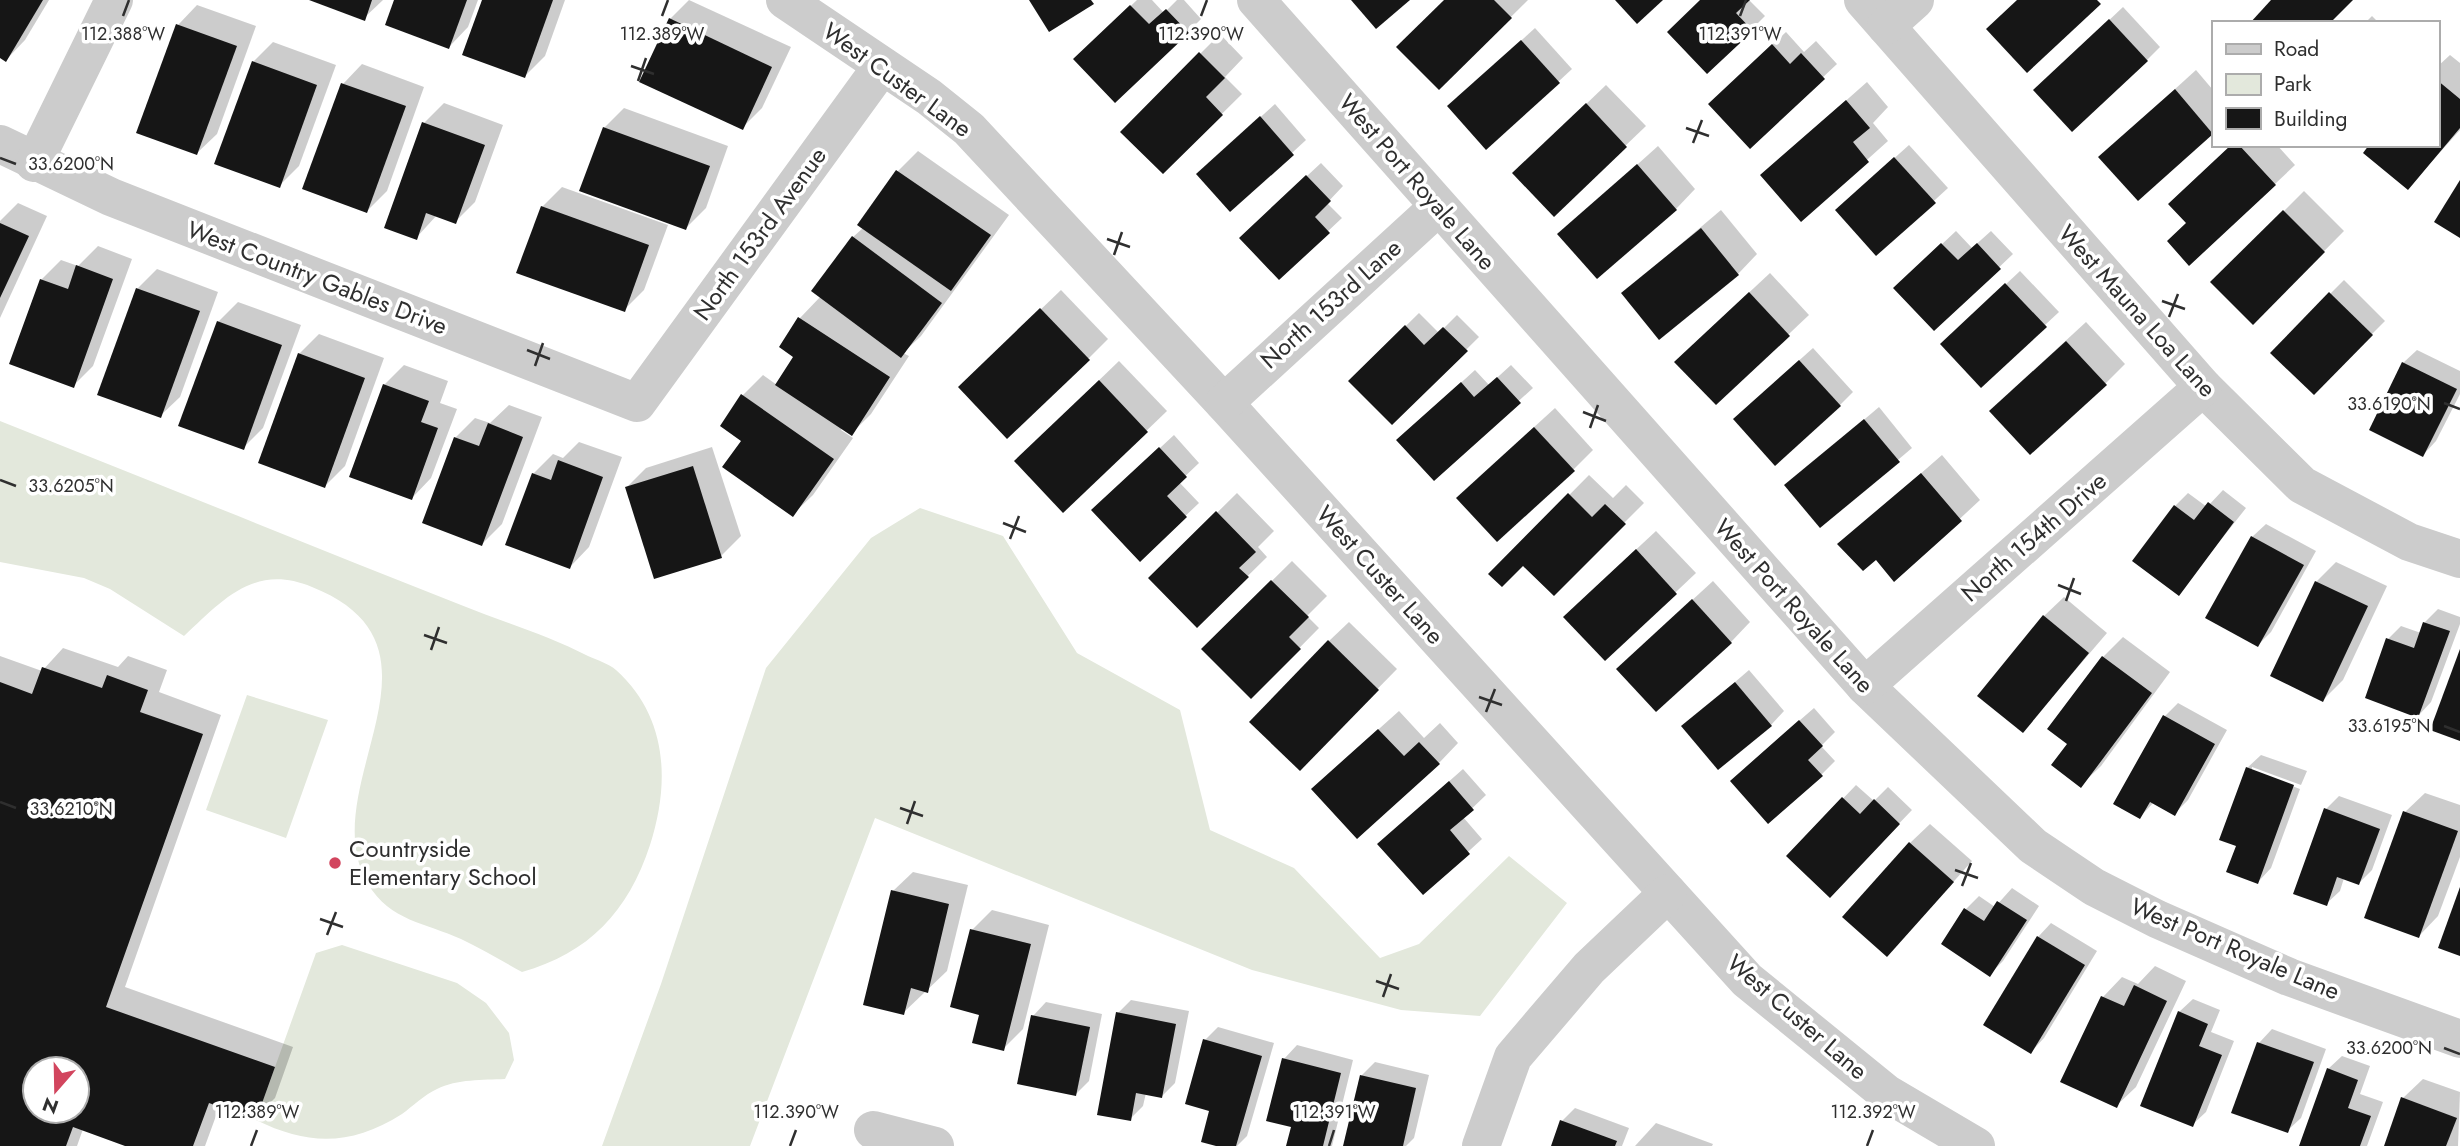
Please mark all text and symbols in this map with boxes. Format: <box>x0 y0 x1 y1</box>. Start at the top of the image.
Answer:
street label: West Custer Lane <box>816 14 979 146</box>
text: 112.388°W <box>81 21 165 47</box>
text: 112.389°W <box>620 21 705 47</box>
text: 112.390°W <box>1158 21 1244 47</box>
text: 112.391°W <box>1699 21 1782 47</box>
legend <box>2212 21 2439 147</box>
text: Road <box>2274 34 2319 64</box>
text: Park <box>2274 69 2312 99</box>
street label: West Port Royale Lane <box>1331 86 1504 278</box>
text: Building <box>2274 104 2347 134</box>
street label: North 153rd Avenue <box>685 140 835 328</box>
text: 33.6200°N <box>28 151 114 177</box>
street label: West Country Gables Drive <box>182 212 452 343</box>
street label: West Mauna Loa Lane <box>2050 217 2225 405</box>
street label: North 153rd Lane <box>1252 231 1409 377</box>
text: 33.6190°N <box>2347 391 2431 417</box>
street label: North 154th Drive <box>1953 463 2114 610</box>
text: 33.6205°N <box>28 473 114 499</box>
street label: West Custer Lane <box>1308 497 1452 652</box>
street label: West Port Royale Lane <box>1706 511 1882 701</box>
text: 33.6195°N <box>2348 713 2430 739</box>
text: 33.6210°N <box>29 796 113 822</box>
place label: Countryside Elementary School <box>349 831 537 894</box>
marker: Countryside Elementary School <box>327 855 343 871</box>
street label: West Port Royale Lane <box>2125 889 2345 1008</box>
street label: West Custer Lane <box>1719 946 1875 1088</box>
text: 33.6200°N <box>2346 1035 2432 1061</box>
north arrow <box>21 1055 91 1125</box>
text: N <box>39 1090 62 1121</box>
text: 112.389°W <box>215 1099 300 1125</box>
text: 112.390°W <box>753 1099 839 1125</box>
text: 112.391°W <box>1293 1099 1376 1125</box>
text: 112.392°W <box>1830 1099 1916 1125</box>

